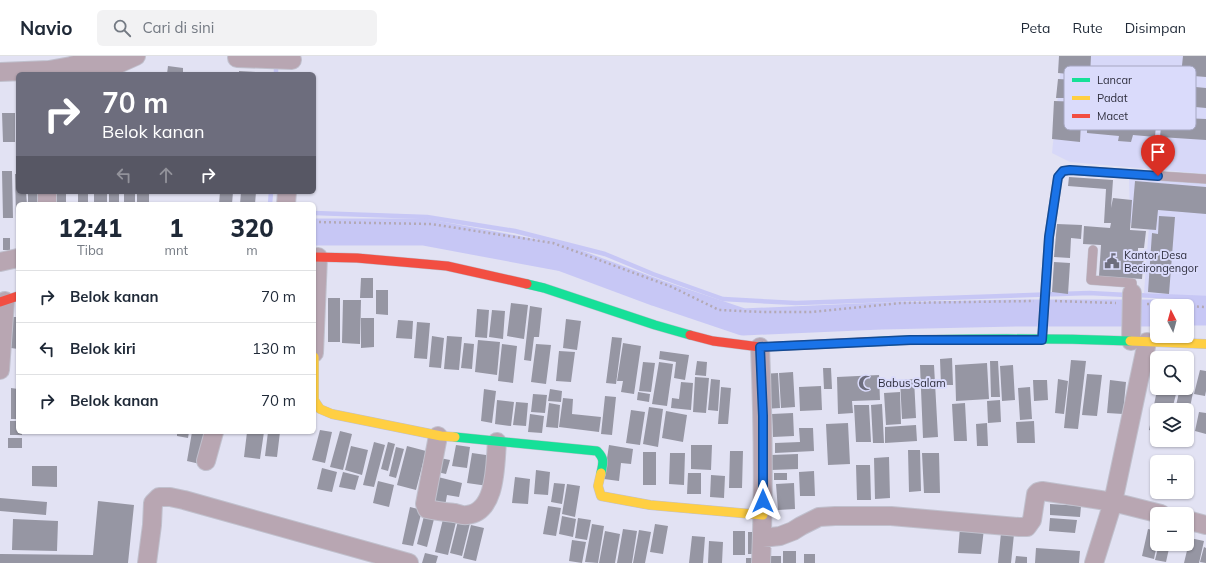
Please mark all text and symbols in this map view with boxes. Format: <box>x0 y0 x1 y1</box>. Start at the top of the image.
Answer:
search box <box>97 10 377 46</box>
text: Navio <box>20 16 73 40</box>
icon: search <box>111 17 133 39</box>
text: Cari di sini <box>143 18 214 37</box>
text: Peta <box>1021 19 1050 37</box>
text: Rute <box>1072 19 1103 37</box>
text: Disimpan <box>1125 19 1186 37</box>
legend <box>1064 66 1196 130</box>
text: Lancar <box>1097 73 1132 87</box>
text: 70 m <box>102 85 168 120</box>
icon: right <box>36 88 88 140</box>
text: Padat <box>1097 91 1128 105</box>
text: Macet <box>1097 109 1128 123</box>
text: Belok kanan <box>102 120 204 143</box>
pin <box>1141 135 1175 176</box>
icon: arrive <box>1147 141 1169 163</box>
icon: left <box>113 164 135 186</box>
icon: ahead <box>155 164 177 186</box>
icon: right <box>197 164 219 186</box>
text: 12:41 <box>58 213 122 243</box>
text: 1 <box>169 213 184 243</box>
text: 320 <box>230 213 274 243</box>
text: Tiba <box>77 242 104 258</box>
text: mnt <box>165 242 188 258</box>
text: m <box>246 242 258 258</box>
place label: Kantor Desa Becirongengor <box>1124 248 1198 275</box>
public building icon: Kantor Desa Becirongengor <box>1103 252 1121 270</box>
icon: right <box>36 286 58 308</box>
text: Belok kanan <box>70 287 159 306</box>
text: 70 m <box>261 287 296 306</box>
north arrow <box>1150 299 1194 343</box>
map controls <box>1150 299 1194 551</box>
icon: left <box>36 338 58 360</box>
text: Belok kiri <box>70 339 136 358</box>
text: 130 m <box>252 339 296 358</box>
button: search <box>1150 351 1194 395</box>
mosque icon: Babus Salam <box>857 374 875 392</box>
place label: Babus Salam <box>878 376 946 390</box>
icon: right <box>36 390 58 412</box>
text: Belok kanan <box>70 391 159 410</box>
text: 70 m <box>261 391 296 410</box>
button: layers <box>1150 403 1194 447</box>
button: + <box>1150 455 1194 499</box>
position arrow <box>742 480 784 522</box>
button: − <box>1150 507 1194 551</box>

